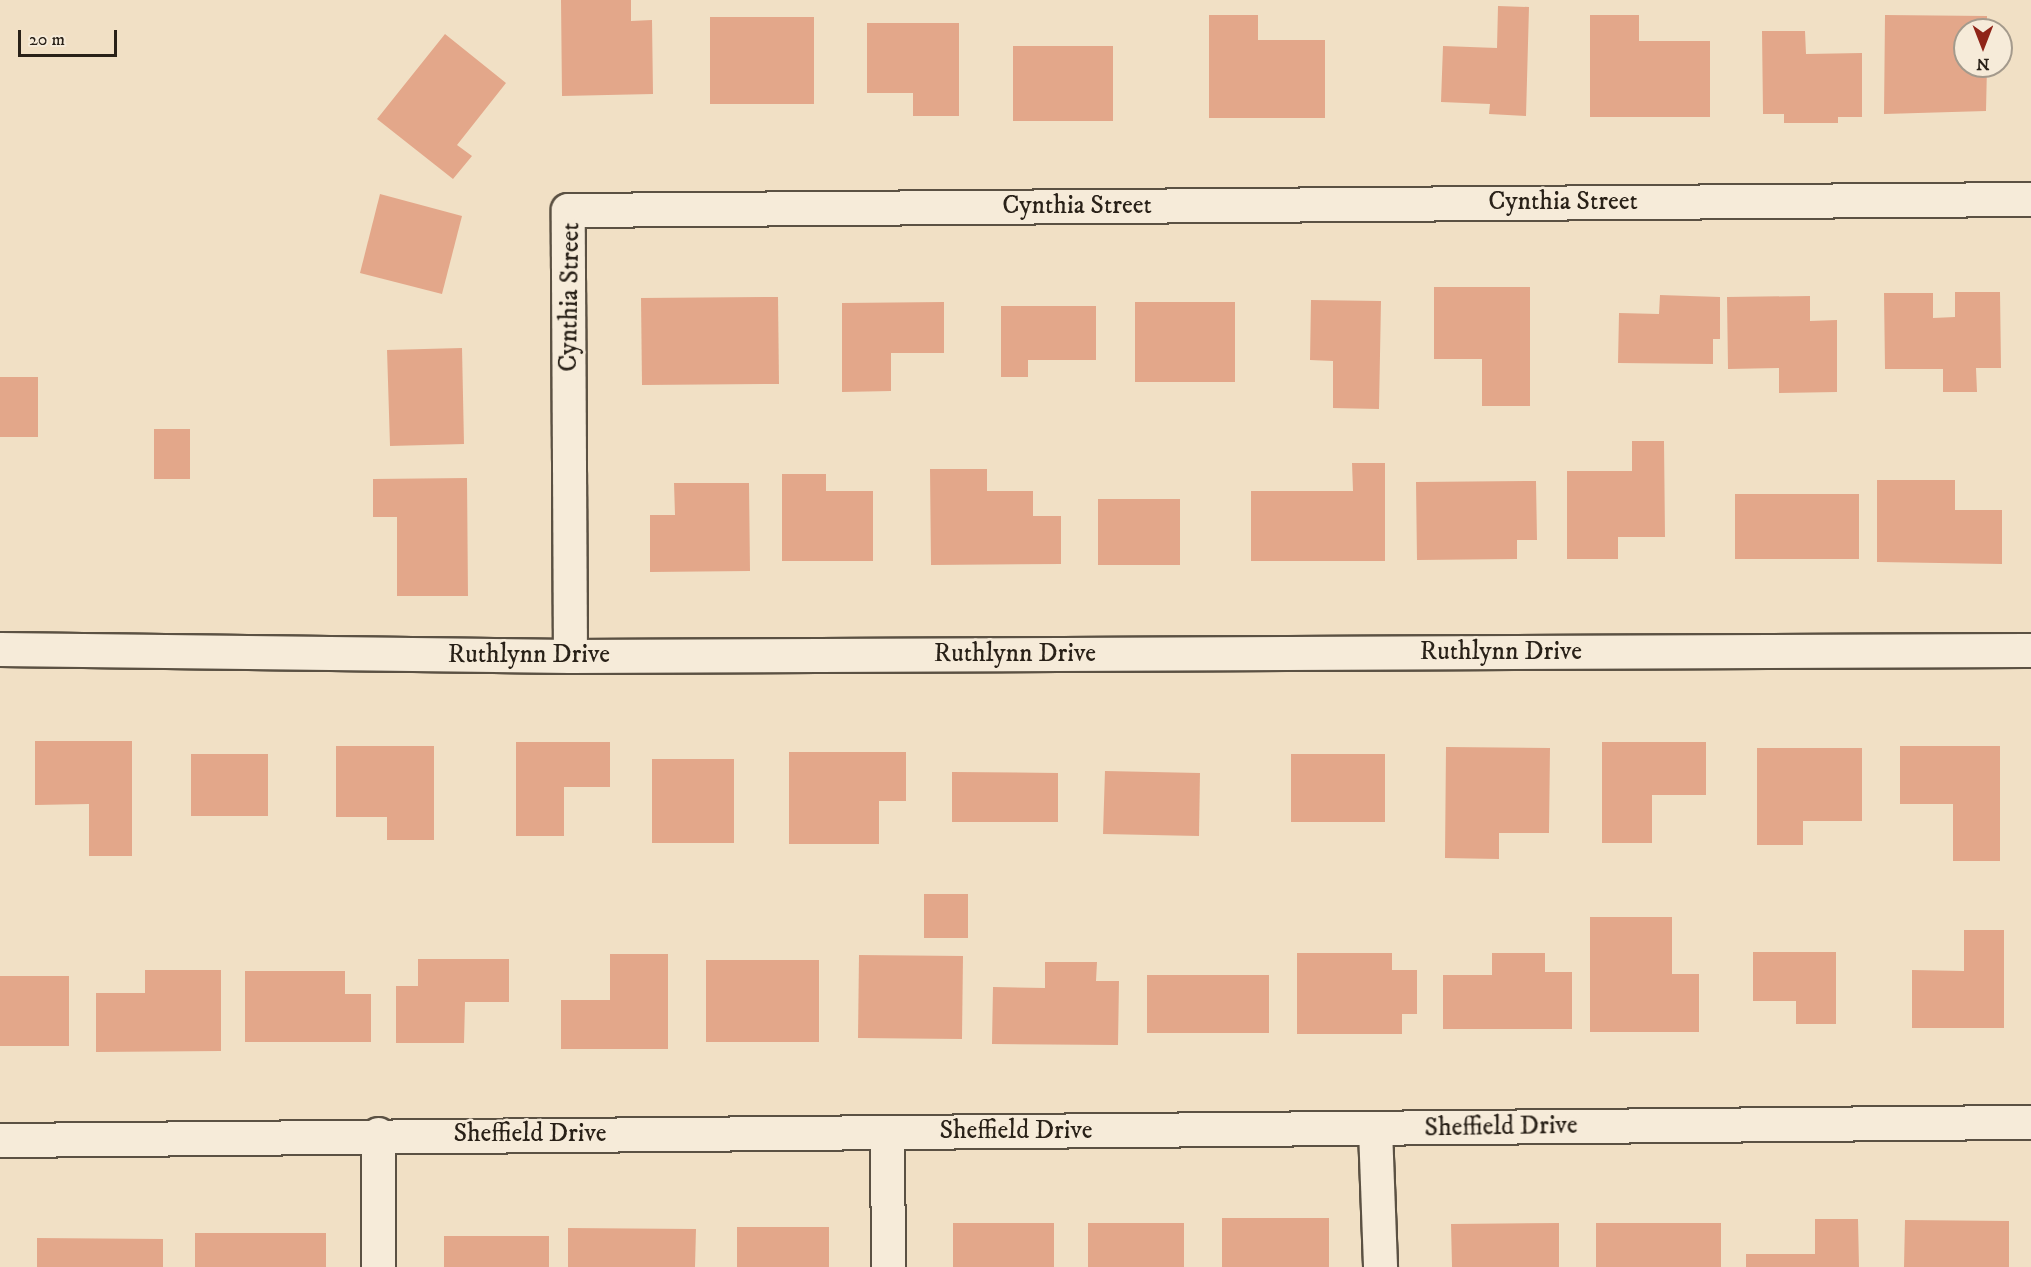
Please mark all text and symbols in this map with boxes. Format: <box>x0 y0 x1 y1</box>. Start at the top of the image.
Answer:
scale bar <box>21 18 120 56</box>
north arrow <box>1953 18 2013 78</box>
text: 20 m <box>29 29 65 51</box>
text: N <box>1976 54 1990 74</box>
street label: Cynthia Street <box>1488 186 1638 218</box>
street label: Cynthia Street <box>1002 190 1152 222</box>
street label: Cynthia Street <box>553 222 587 372</box>
street label: Ruthlynn Drive <box>1420 636 1582 668</box>
street label: Ruthlynn Drive <box>934 638 1096 670</box>
street label: Ruthlynn Drive <box>448 639 610 671</box>
street label: Sheffield Drive <box>1424 1110 1578 1144</box>
street label: Sheffield Drive <box>939 1115 1093 1147</box>
street label: Sheffield Drive <box>453 1118 607 1150</box>

